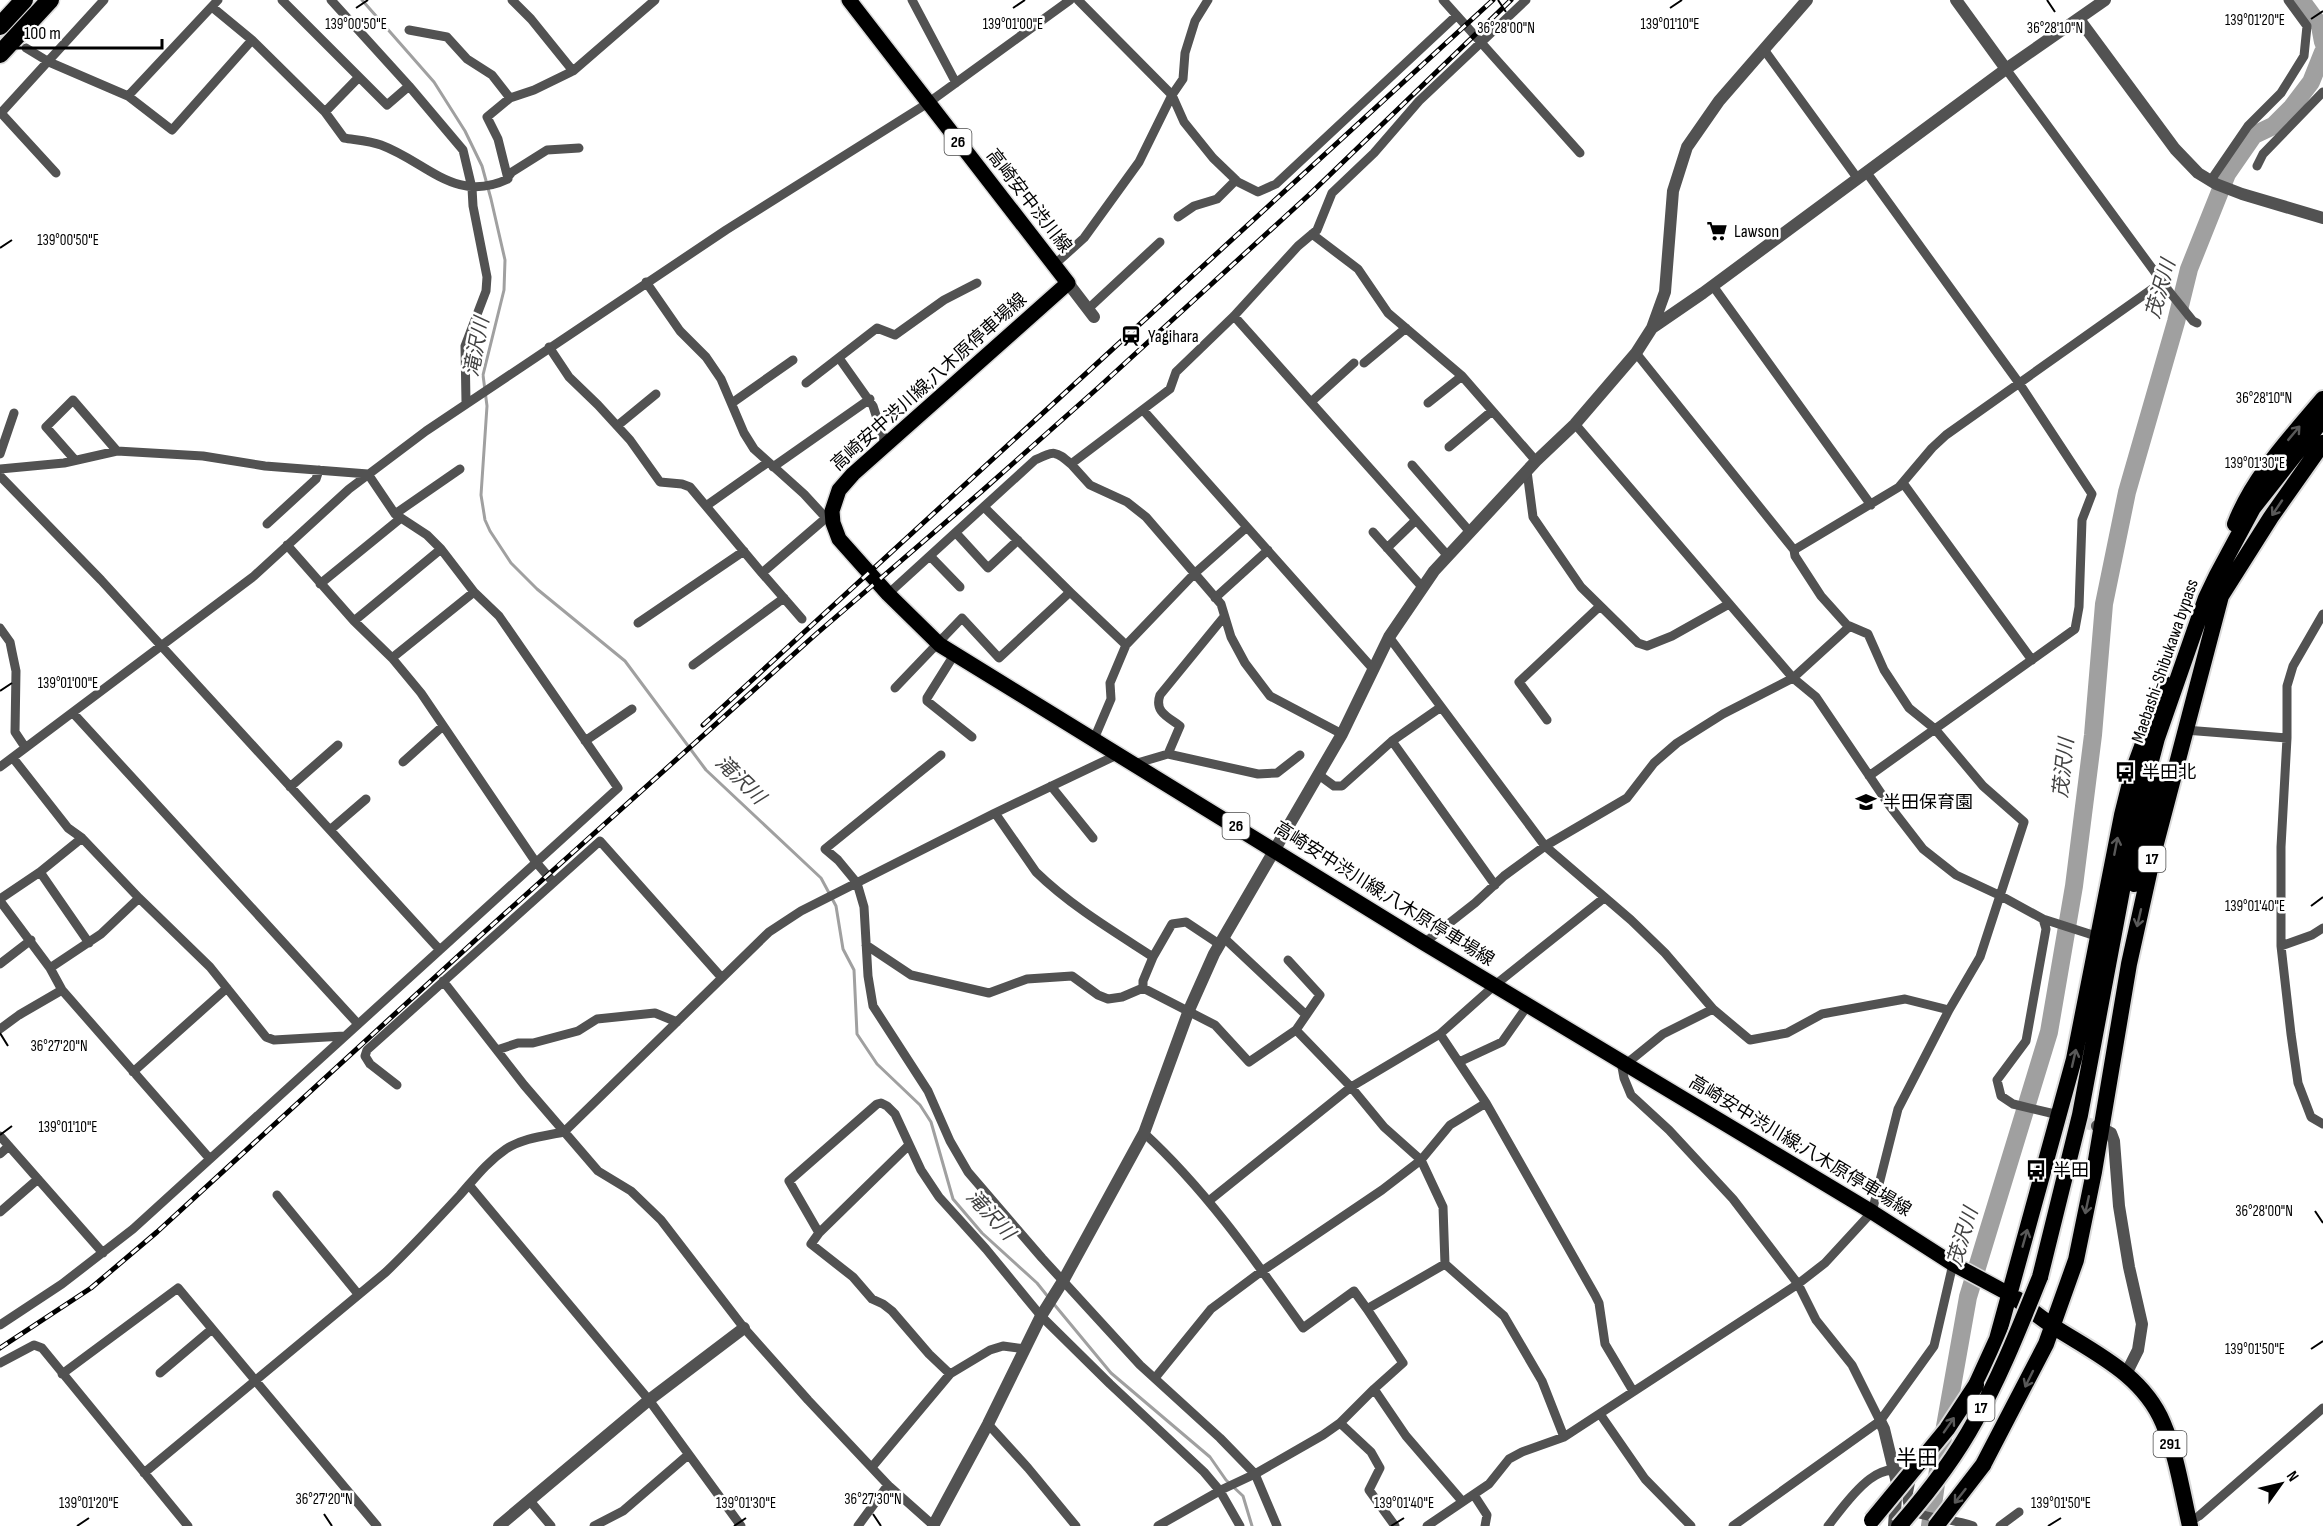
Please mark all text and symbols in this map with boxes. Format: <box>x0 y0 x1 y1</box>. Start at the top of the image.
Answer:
text: 139°01'20"E <box>2225 11 2285 30</box>
scale bar <box>15 12 162 50</box>
text: 139°00'50"E <box>325 15 387 34</box>
text: 139°01'00"E <box>983 15 1043 34</box>
text: 139°01'10"E <box>1640 15 1700 34</box>
text: 36°28'00"N <box>1477 19 1535 38</box>
text: 36°28'10"N <box>2027 19 2083 38</box>
text: 100 m <box>24 23 61 44</box>
road number: 26 <box>944 129 972 155</box>
street label: 高崎安中渋川線 <box>982 145 1076 257</box>
supermarket icon: Lawson <box>1705 219 1729 243</box>
place label: Lawson <box>1734 221 1779 242</box>
text: 139°00'50"E <box>37 231 99 250</box>
water label: 茂沢川 <box>2141 255 2181 321</box>
street label: 高崎安中渋川線;八木原停車場線 <box>827 289 1031 475</box>
water label: 滝沢川 <box>459 313 495 379</box>
station icon: Yagihara <box>1119 324 1143 348</box>
place label: Yagihara <box>1148 326 1199 347</box>
text: 36°28'10"N <box>2236 389 2292 408</box>
one-way arrow <box>2288 425 2301 441</box>
text: 139°01'30"E <box>2225 454 2285 473</box>
one-way arrow <box>2271 499 2283 515</box>
street label: Maebashi-Shibukawa bypass <box>2127 576 2203 746</box>
text: 139°01'00"E <box>38 674 98 693</box>
water label: 茂沢川 <box>2049 735 2079 799</box>
water label: 滝沢川 <box>710 751 771 811</box>
bus stop icon: 半田北 <box>2113 760 2137 784</box>
place label: 半田北 <box>2142 762 2196 783</box>
school or university icon: 半田保育園 <box>1854 790 1878 814</box>
place label: 半田保育園 <box>1883 792 1973 813</box>
road number: 26 <box>1222 813 1250 839</box>
street label: 高崎安中渋川線;八木原停車場線 <box>1270 817 1498 971</box>
one-way arrow <box>2111 837 2122 857</box>
road number: 17 <box>2138 846 2166 872</box>
text: 139°01'40"E <box>2225 897 2285 916</box>
one-way arrow <box>2133 908 2145 927</box>
text: 36°27'20"N <box>30 1037 88 1056</box>
one-way arrow <box>2069 1049 2081 1068</box>
street label: 高崎安中渋川線;八木原停車場線 <box>1685 1071 1915 1221</box>
text: 139°01'10"E <box>38 1118 98 1137</box>
bus stop icon: 半田 <box>2024 1158 2048 1182</box>
place label: 半田 <box>2053 1160 2089 1181</box>
water label: 滝沢川 <box>961 1185 1021 1247</box>
one-way arrow <box>2080 1195 2092 1214</box>
text: 36°28'00"N <box>2235 1202 2293 1221</box>
water label: 茂沢川 <box>1943 1203 1984 1269</box>
one-way arrow <box>2020 1228 2031 1247</box>
text: 139°01'50"E <box>2225 1340 2285 1359</box>
one-way arrow <box>2022 1370 2034 1388</box>
road number: 17 <box>1968 1395 1994 1421</box>
one-way arrow <box>1943 1418 1955 1434</box>
road number: 291 <box>2154 1431 2186 1457</box>
district label: 半田 <box>1896 1446 1938 1471</box>
north arrow <box>2251 1454 2311 1514</box>
text: N <box>2282 1468 2302 1485</box>
one-way arrow <box>1953 1488 1966 1504</box>
text: 36°27'20"N <box>295 1490 353 1509</box>
text: 36°27'30"N <box>844 1490 902 1509</box>
text: 139°01'20"E <box>59 1494 119 1513</box>
text: 139°01'30"E <box>716 1494 776 1513</box>
text: 139°01'40"E <box>1374 1494 1434 1513</box>
text: 139°01'50"E <box>2031 1494 2091 1513</box>

